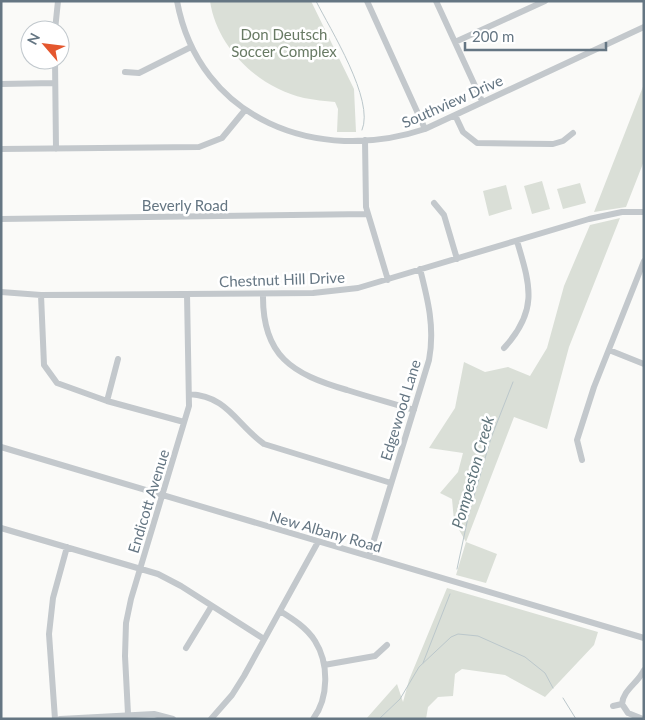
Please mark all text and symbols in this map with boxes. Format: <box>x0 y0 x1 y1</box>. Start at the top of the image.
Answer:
north arrow <box>20 20 70 70</box>
scale bar <box>465 20 606 52</box>
park label: Don Deutsch Soccer Complex <box>231 25 337 60</box>
text: 200 m <box>472 27 514 45</box>
text: N <box>23 30 43 47</box>
street label: Southview Drive <box>399 71 505 131</box>
street label: Beverly Road <box>142 196 228 214</box>
street label: Chestnut Hill Drive <box>219 268 345 290</box>
street label: Edgewood Lane <box>376 357 424 463</box>
water label: Pompeston Creek <box>447 413 497 530</box>
street label: Endicott Avenue <box>124 447 172 555</box>
street label: New Albany Road <box>268 506 384 556</box>

